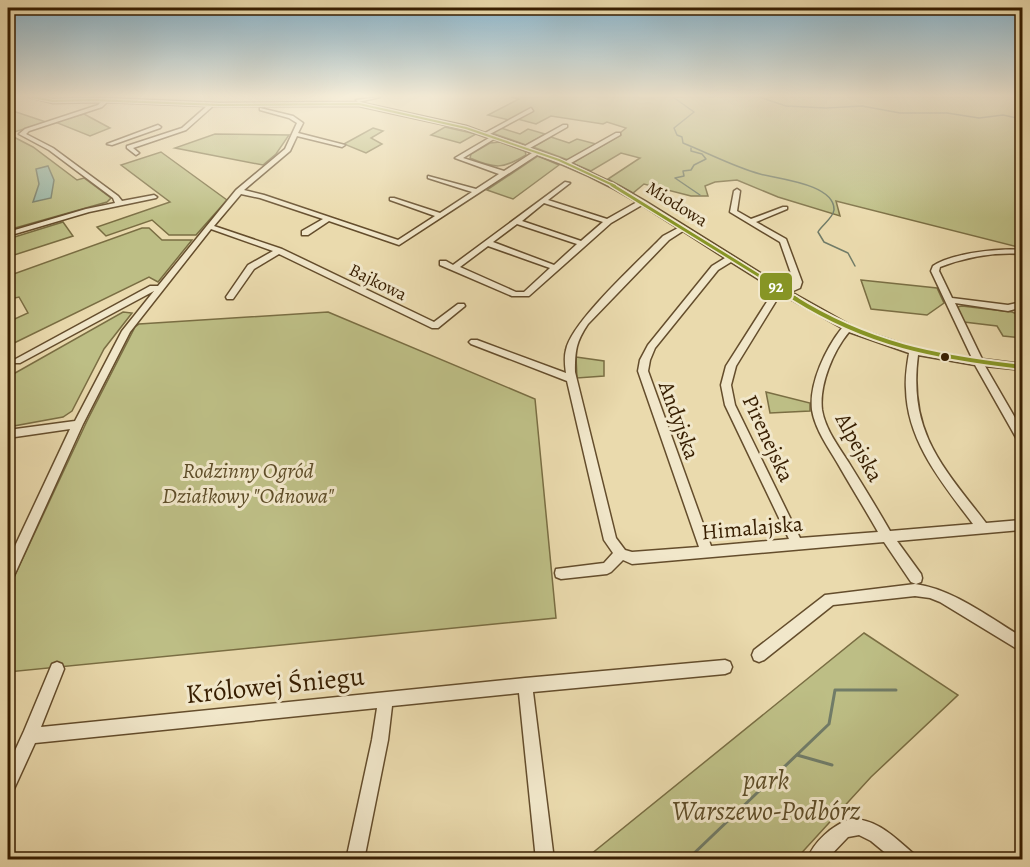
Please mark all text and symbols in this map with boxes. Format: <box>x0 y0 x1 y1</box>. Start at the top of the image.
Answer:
street label: Miodowa <box>642 176 713 233</box>
street label: Bajkowa <box>345 258 412 307</box>
line badge: 92 <box>759 272 793 301</box>
text: 92 <box>768 276 784 298</box>
unlabelled marker <box>939 351 951 363</box>
street label: Andyjska <box>651 376 707 464</box>
street label: Pirenejska <box>735 390 802 488</box>
street label: Alpejska <box>827 407 891 488</box>
park label: Rodzinny Ogród Działkowy "Odnowa" <box>162 456 334 511</box>
street label: Himalajska <box>700 509 805 547</box>
street label: Królowej Śniegu <box>184 658 366 712</box>
park label: park Warszewo-Podbórz <box>672 762 861 829</box>

